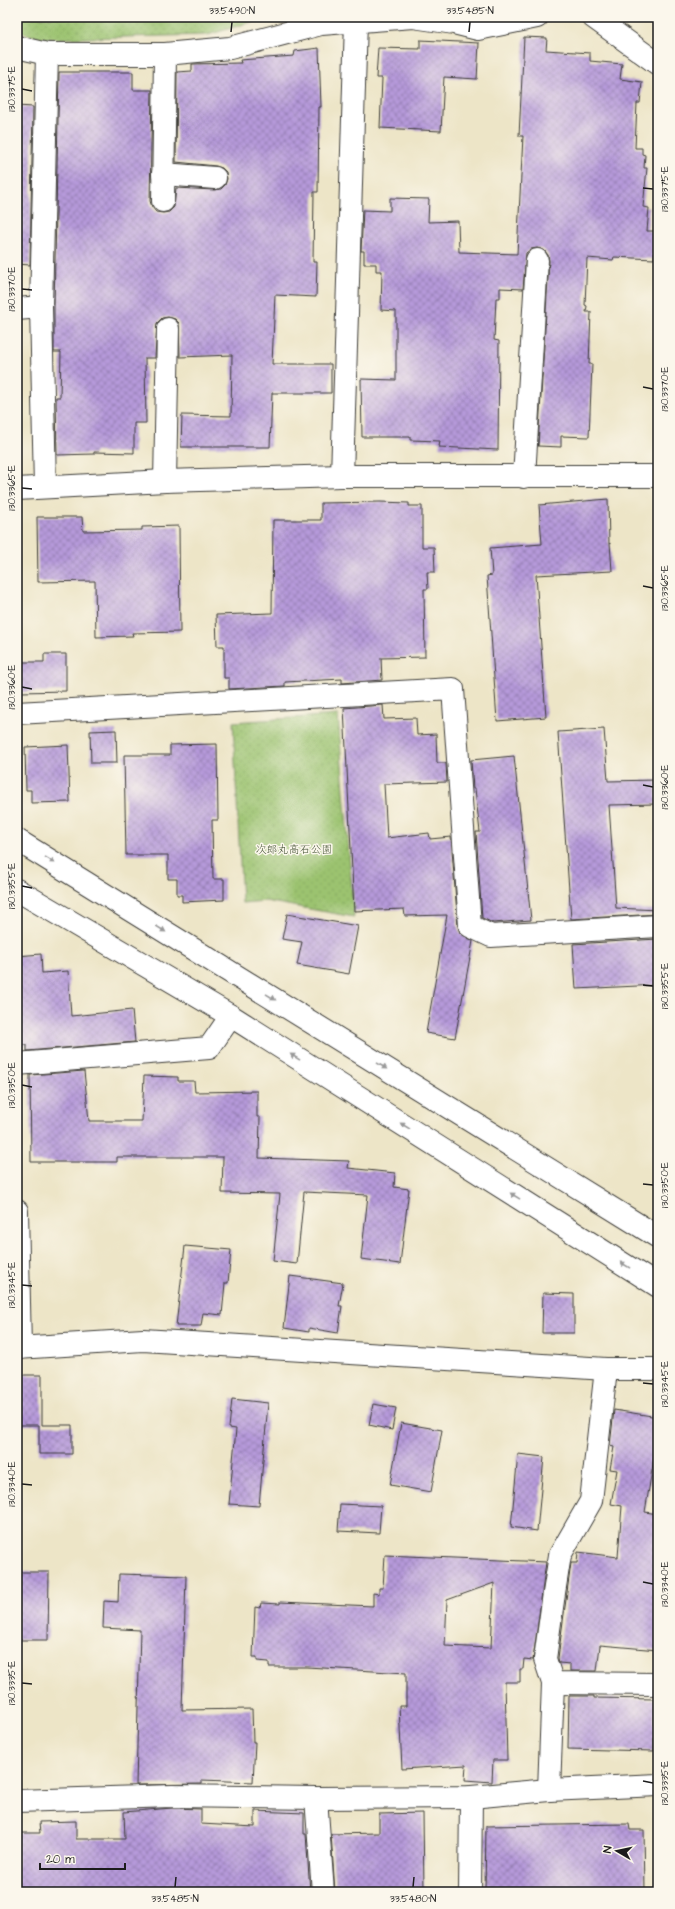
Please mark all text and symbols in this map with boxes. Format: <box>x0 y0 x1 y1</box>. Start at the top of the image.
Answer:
text: 33.5490°N <box>209 4 255 18</box>
text: 33.5485°N <box>446 4 494 18</box>
text: 130.3375°E <box>5 66 19 112</box>
text: 130.3375°E <box>658 166 672 212</box>
text: 130.3370°E <box>5 267 19 311</box>
text: 130.3370°E <box>658 367 672 411</box>
text: 130.3365°E <box>5 465 19 511</box>
text: 130.3365°E <box>658 565 672 611</box>
text: 130.3360°E <box>5 664 19 709</box>
text: 130.3360°E <box>658 764 672 809</box>
park label: 次郎丸高石公園 <box>256 842 333 857</box>
one-way arrow <box>44 857 56 864</box>
text: 130.3355°E <box>5 863 19 909</box>
one-way arrow <box>155 925 167 932</box>
text: 130.3355°E <box>658 963 672 1009</box>
one-way arrow <box>266 993 276 1001</box>
one-way arrow <box>290 1053 300 1061</box>
text: 130.3350°E <box>5 1062 19 1108</box>
one-way arrow <box>376 1062 388 1069</box>
one-way arrow <box>399 1123 411 1130</box>
text: 130.3350°E <box>658 1162 672 1208</box>
one-way arrow <box>509 1192 521 1199</box>
one-way arrow <box>620 1261 630 1269</box>
text: 130.3345°E <box>5 1262 19 1308</box>
text: 130.3345°E <box>658 1361 672 1407</box>
text: 130.3340°E <box>5 1461 19 1507</box>
text: 130.3340°E <box>658 1561 672 1607</box>
text: 130.3335°E <box>5 1661 19 1705</box>
text: 130.3335°E <box>658 1761 672 1805</box>
north arrow <box>597 1831 637 1871</box>
scale bar <box>40 1845 125 1871</box>
text: N <box>600 1845 616 1854</box>
text: 20 m <box>46 1851 75 1868</box>
text: 33.5485°N <box>151 1892 199 1906</box>
text: 33.5480°N <box>390 1892 436 1906</box>

